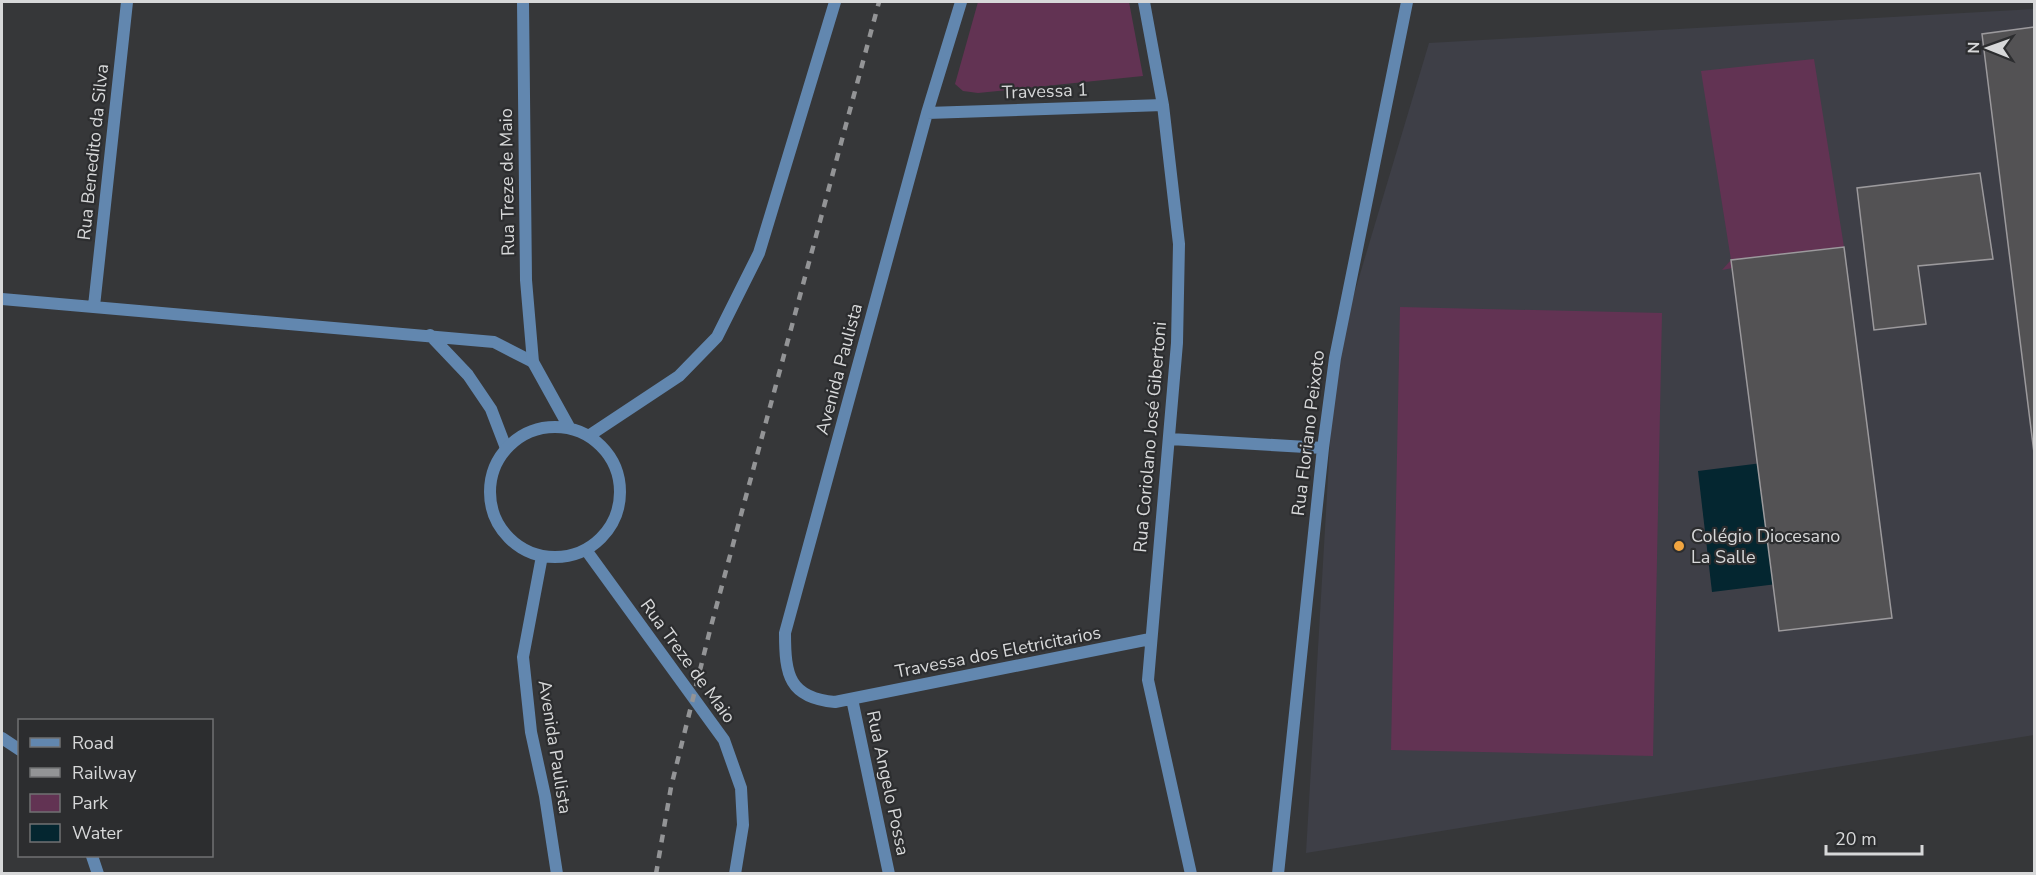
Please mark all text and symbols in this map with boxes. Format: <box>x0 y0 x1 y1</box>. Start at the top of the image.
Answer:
north arrow <box>1958 18 2018 78</box>
text: N <box>1963 42 1985 54</box>
street label: Rua Benedito da Silva <box>72 63 114 241</box>
street label: Travessa 1 <box>1001 78 1089 104</box>
street label: Rua Treze de Maio <box>494 108 520 256</box>
street label: Avenida Paulista <box>810 301 868 437</box>
street label: Rua Coriolano José Gibertoni <box>1128 321 1172 553</box>
street label: Rua Floriano Peixoto <box>1286 349 1330 517</box>
place label: Colégio Diocesano La Salle <box>1691 524 1840 569</box>
marker: Colégio Diocesano La Salle <box>1672 539 1686 553</box>
street label: Rua Treze de Maio <box>635 594 741 728</box>
street label: Travessa dos Eletricitarios <box>893 620 1103 684</box>
street label: Avenida Paulista <box>533 678 577 816</box>
street label: Rua Angelo Possa <box>861 708 915 858</box>
legend <box>18 719 213 857</box>
text: Road <box>72 731 114 755</box>
text: Railway <box>72 761 137 785</box>
text: Park <box>72 791 109 815</box>
scale bar <box>1826 818 1922 856</box>
text: Water <box>72 821 123 845</box>
text: 20 m <box>1835 827 1877 851</box>

